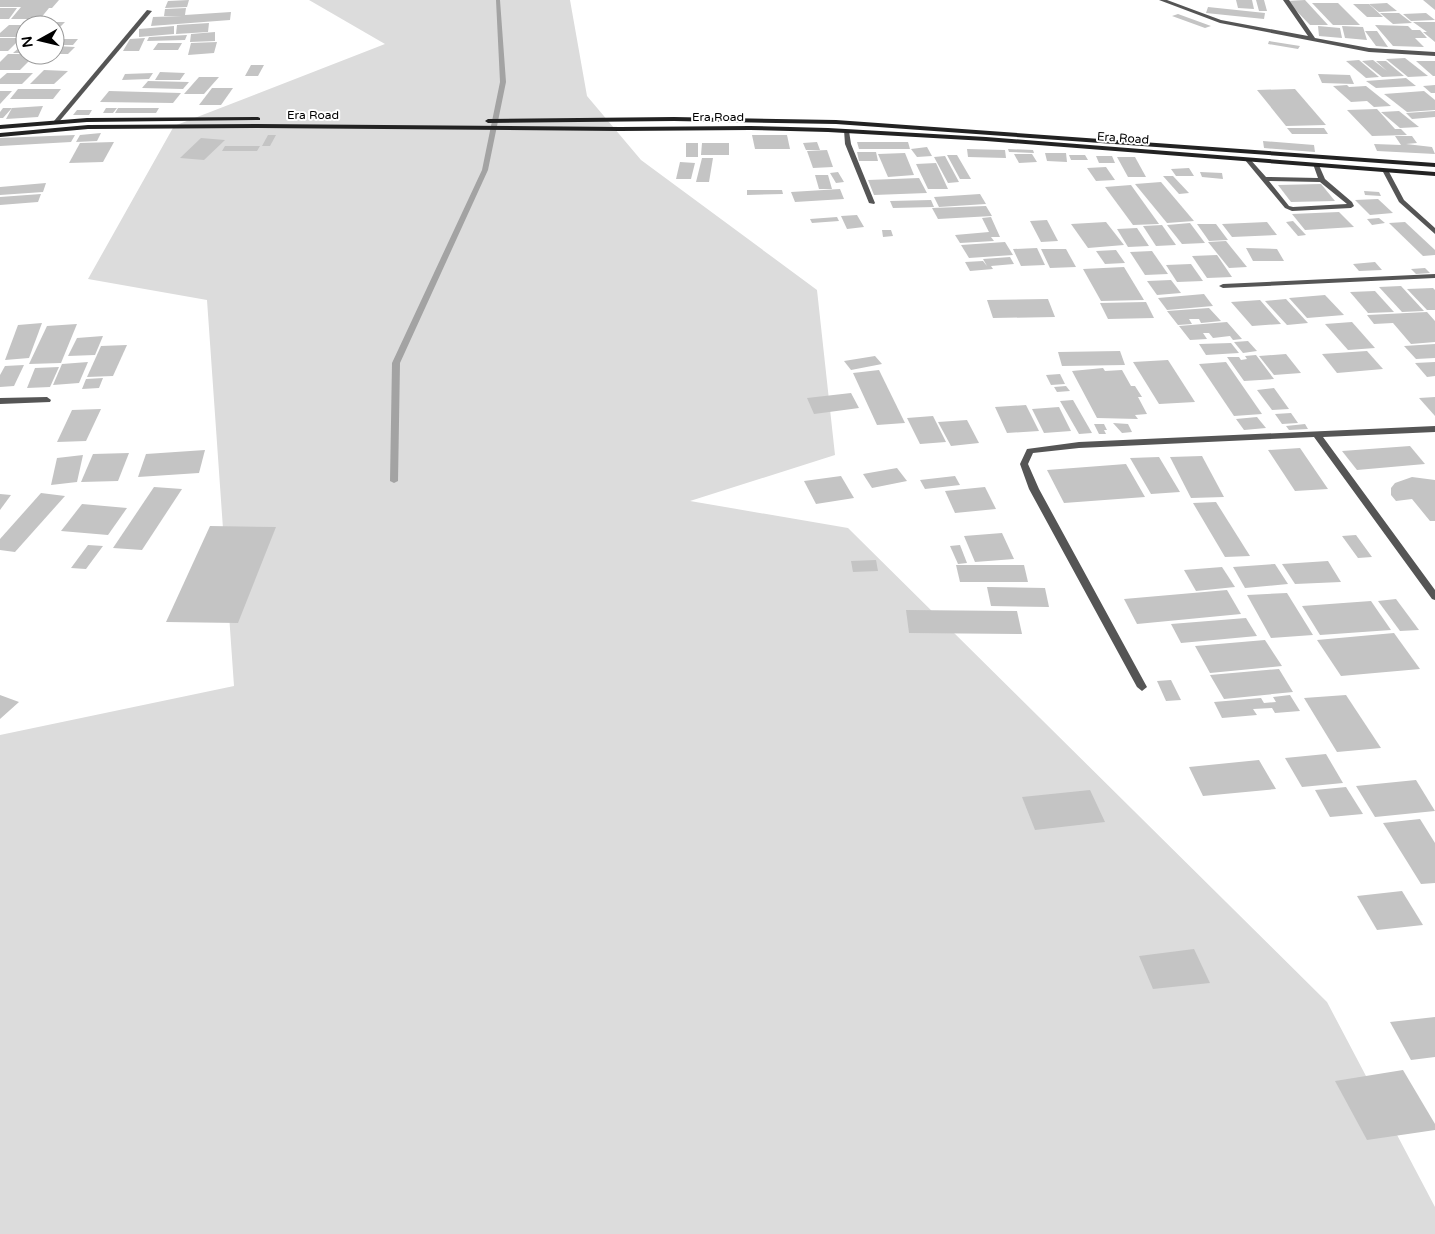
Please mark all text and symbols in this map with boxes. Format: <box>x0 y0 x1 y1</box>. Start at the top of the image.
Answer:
north arrow <box>15 15 65 65</box>
text: N <box>18 35 37 48</box>
street label: Era Road <box>287 108 339 122</box>
street label: Era Road <box>692 110 744 124</box>
street label: Era Road <box>1096 129 1150 147</box>

